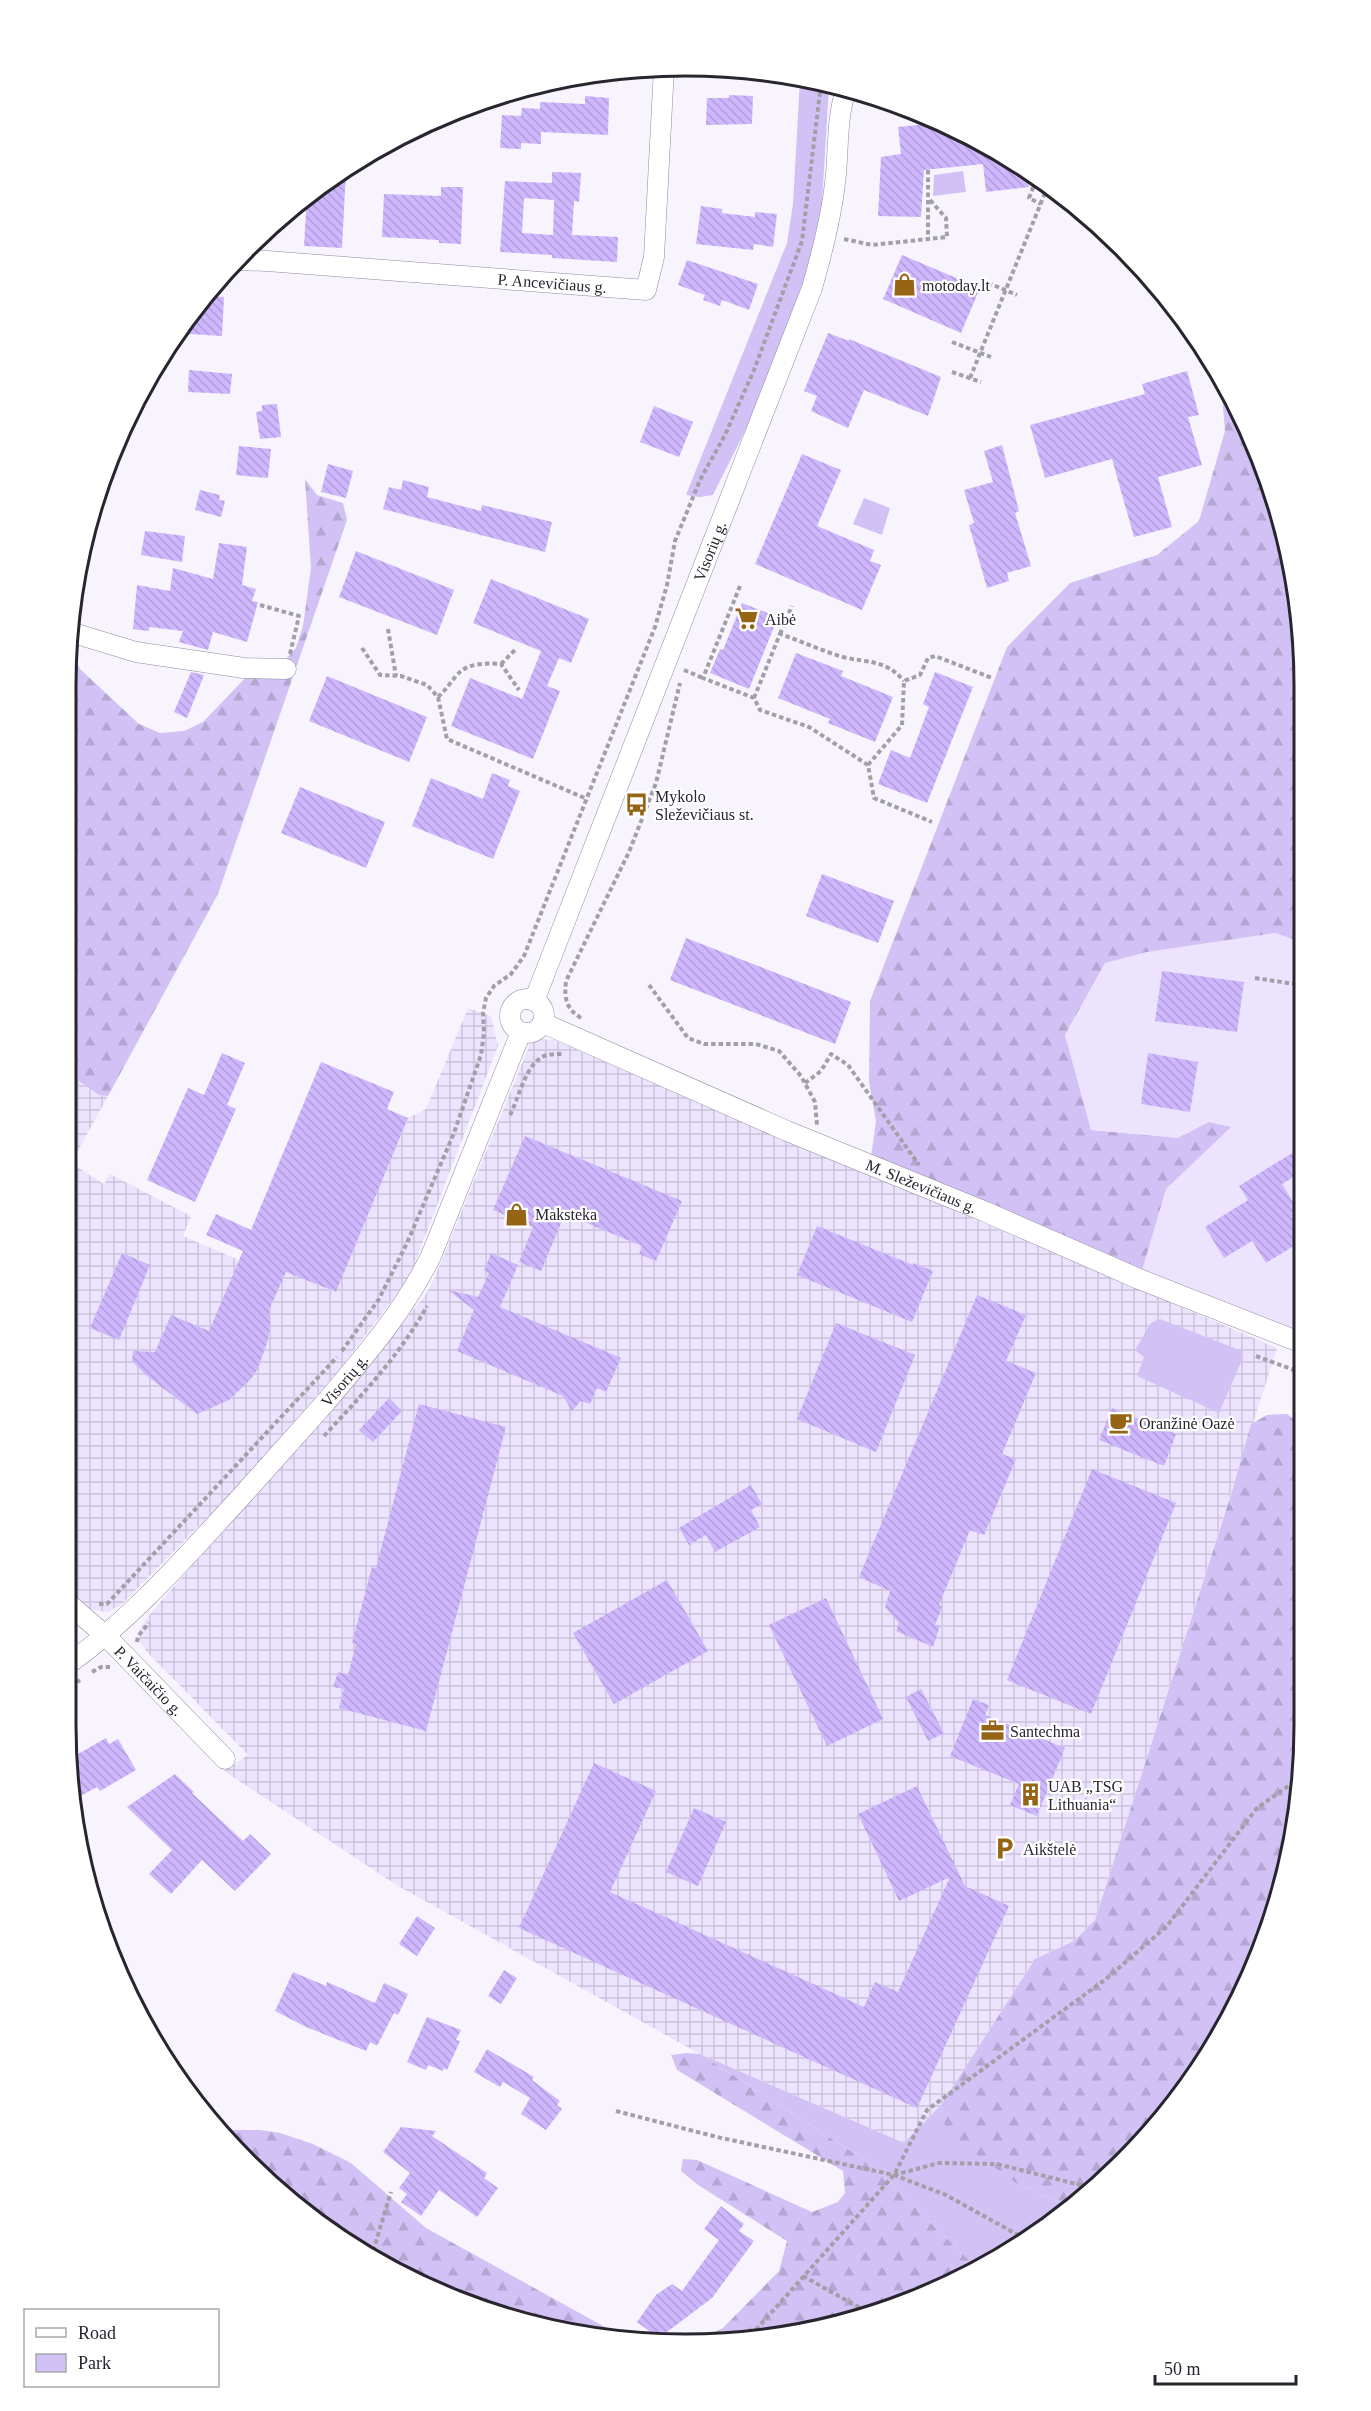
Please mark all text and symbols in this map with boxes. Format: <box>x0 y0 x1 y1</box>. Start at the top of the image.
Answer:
street label: P. Ancevičiaus g. <box>497 271 607 297</box>
shop icon: motoday.lt <box>891 272 917 298</box>
place label: motoday.lt <box>922 277 990 295</box>
street label: Visorių g. <box>691 519 729 584</box>
supermarket icon: Aibė <box>734 606 760 632</box>
place label: Aibė <box>765 611 796 628</box>
place label: Mykolo Sleževičiaus st. <box>655 788 754 823</box>
bus stop icon: Mykolo Sleževičiaus st. <box>624 792 650 818</box>
street label: M. Sleževičiaus g. <box>863 1156 979 1216</box>
shop icon: Maksteka <box>504 1201 530 1227</box>
place label: Maksteka <box>535 1206 597 1223</box>
street label: Visorių g. <box>318 1351 371 1410</box>
cafe icon: Oranžinė Oazė <box>1108 1410 1134 1436</box>
place label: Oranžinė Oazė <box>1139 1415 1235 1432</box>
street label: P. Vaičaičio g. <box>111 1642 186 1719</box>
office icon: Santechma <box>979 1718 1005 1744</box>
place label: Santechma <box>1010 1723 1080 1740</box>
place label: UAB „TSG Lithuania“ <box>1048 1778 1124 1813</box>
building icon: UAB „TSG Lithuania“ <box>1017 1782 1043 1808</box>
parking icon: Aikštelė <box>992 1836 1018 1862</box>
place label: Aikštelė <box>1023 1841 1076 1858</box>
legend <box>24 2309 219 2387</box>
text: Road <box>78 2323 116 2343</box>
scale bar <box>1155 2348 1296 2386</box>
text: Park <box>78 2353 111 2373</box>
text: 50 m <box>1164 2359 1201 2379</box>

